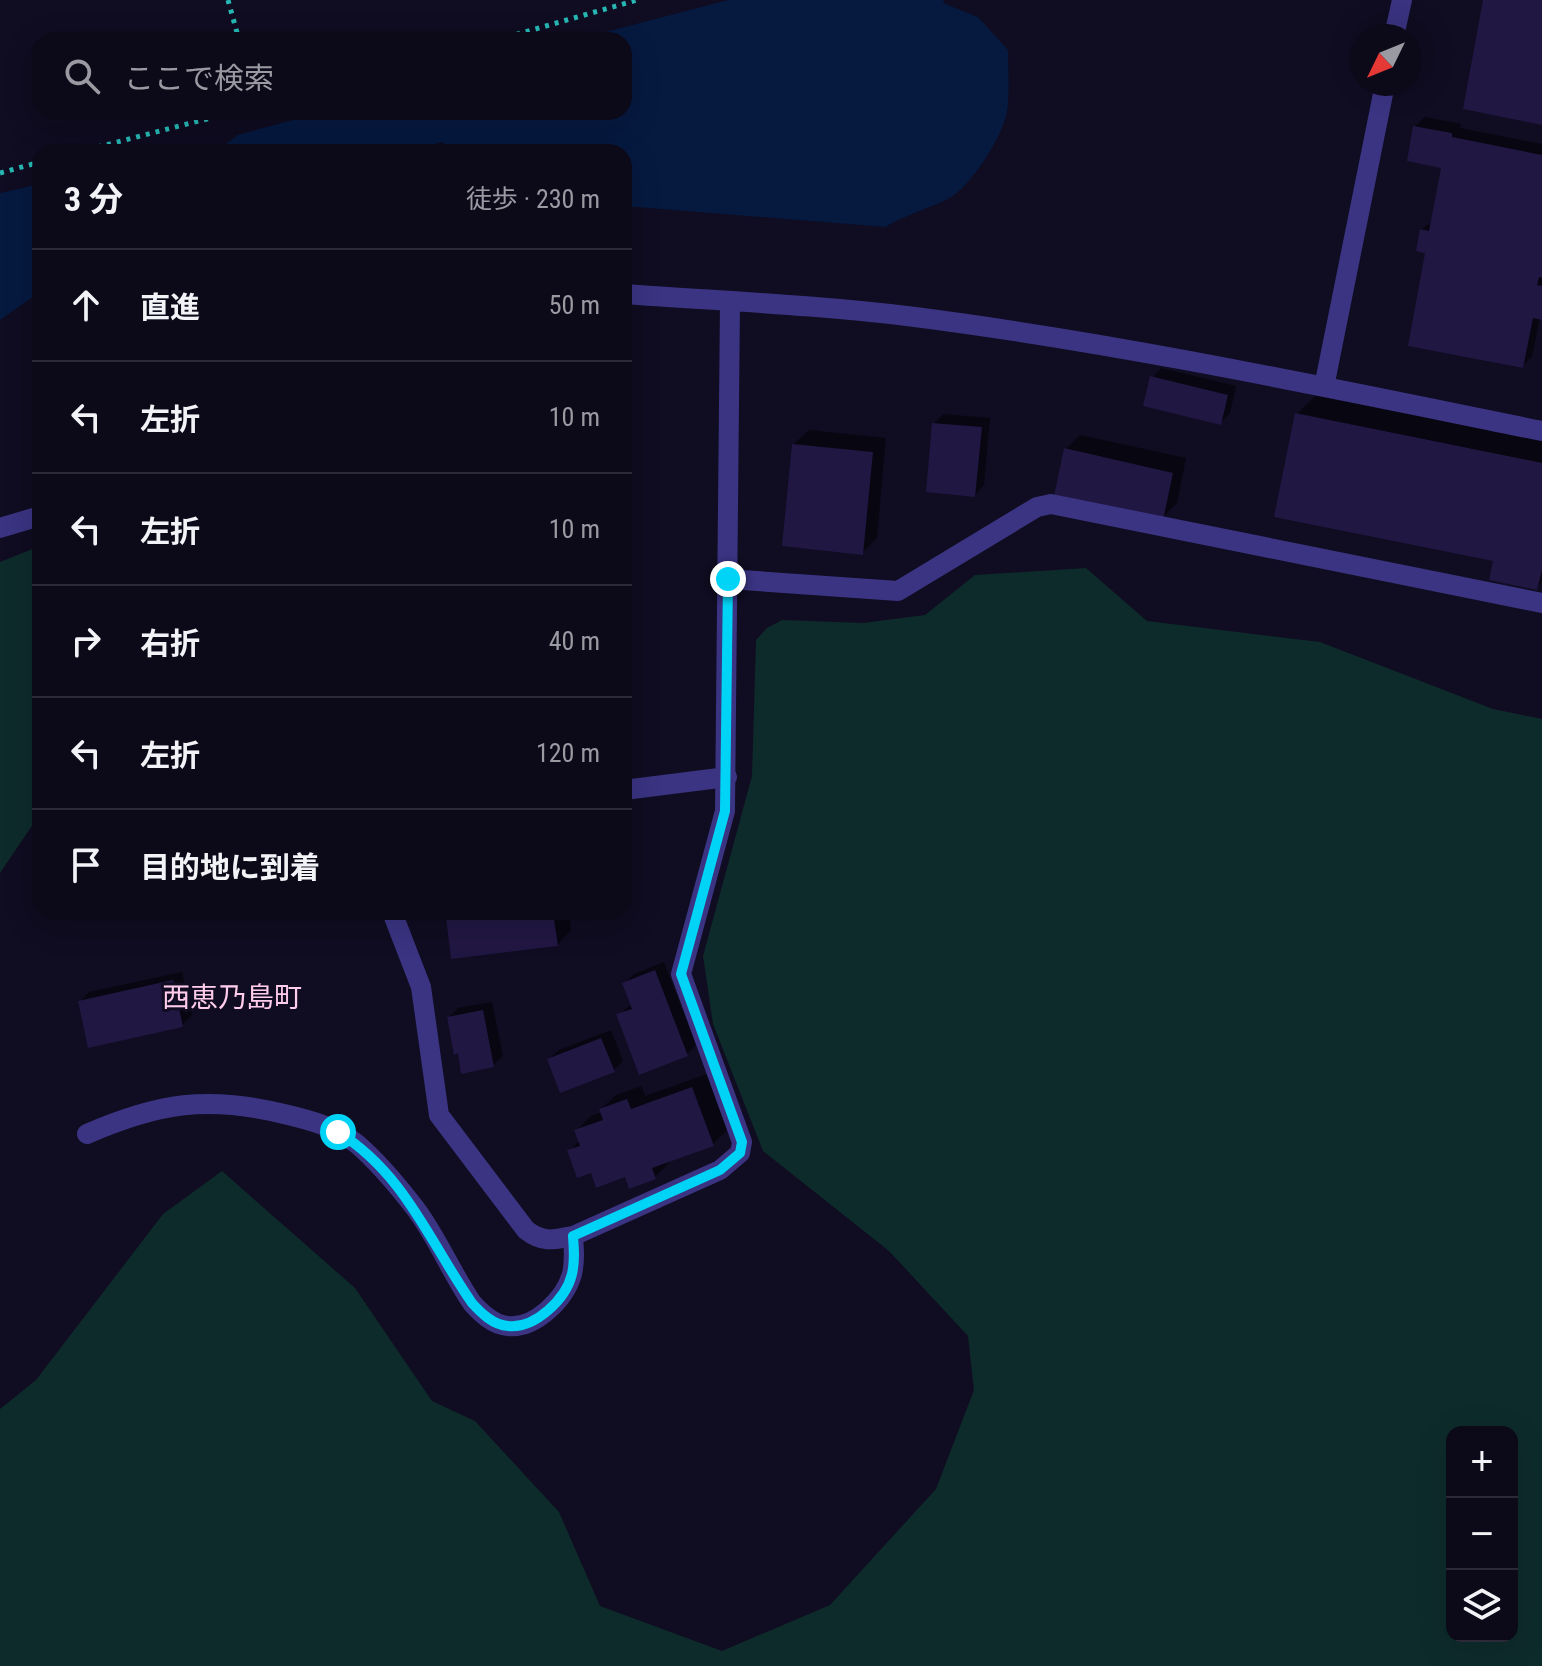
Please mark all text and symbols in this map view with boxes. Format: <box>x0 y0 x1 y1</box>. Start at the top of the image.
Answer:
north arrow <box>1350 24 1422 96</box>
search box <box>32 32 632 120</box>
icon: search <box>60 54 104 98</box>
text: ここで検索 <box>124 61 274 96</box>
text: 3 分 <box>64 179 123 219</box>
text: 徒歩 · 230 m <box>466 184 600 214</box>
icon: ahead <box>64 283 108 327</box>
text: 直進 <box>140 290 200 325</box>
text: 50 m <box>549 290 600 320</box>
icon: left <box>64 395 108 439</box>
text: 左折 <box>140 402 200 437</box>
text: 10 m <box>549 402 600 432</box>
icon: left <box>64 507 108 551</box>
text: 左折 <box>140 514 200 549</box>
text: 10 m <box>549 514 600 544</box>
route end <box>710 561 746 597</box>
icon: right <box>64 619 108 663</box>
text: 右折 <box>140 626 200 661</box>
text: 40 m <box>549 626 600 656</box>
icon: left <box>64 731 108 775</box>
text: 左折 <box>140 738 200 773</box>
text: 120 m <box>536 738 600 768</box>
icon: arrive <box>64 843 108 887</box>
text: 目的地に到着 <box>140 850 320 885</box>
district label: 西恵乃島町 <box>162 981 302 1014</box>
route start <box>320 1114 356 1150</box>
map controls <box>1446 1426 1518 1642</box>
button: + <box>1446 1426 1518 1498</box>
button: − <box>1446 1498 1518 1570</box>
button: layers <box>1446 1570 1518 1642</box>

